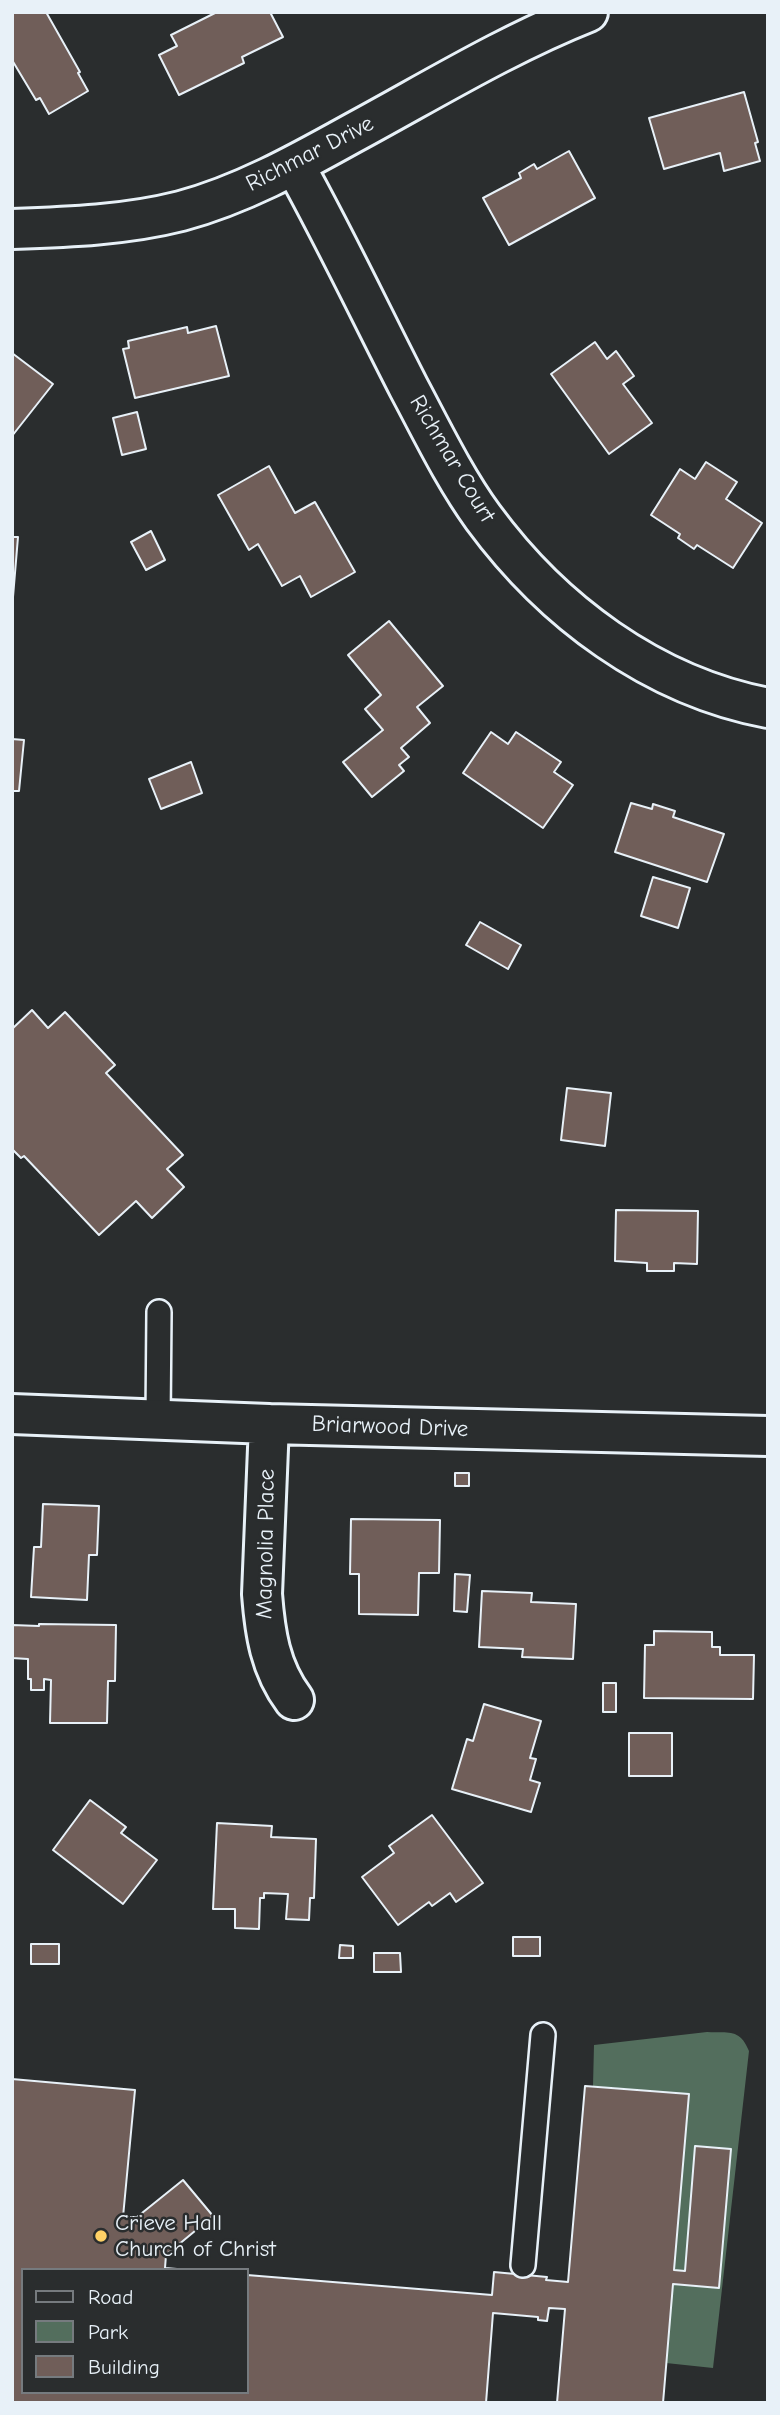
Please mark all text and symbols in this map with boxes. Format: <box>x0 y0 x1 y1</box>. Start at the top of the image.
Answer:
street label: Richmar Drive <box>242 110 378 198</box>
street label: Richmar Court <box>403 390 501 528</box>
street label: Briarwood Drive <box>311 1410 469 1444</box>
street label: Magnolia Place <box>251 1469 281 1619</box>
place label: Crieve Hall Church of Christ <box>115 2209 276 2263</box>
marker: Crieve Hall Church of Christ <box>93 2228 109 2244</box>
legend <box>21 2268 248 2394</box>
text: Road <box>88 2285 133 2309</box>
text: Park <box>88 2320 128 2344</box>
text: Building <box>88 2355 160 2379</box>

